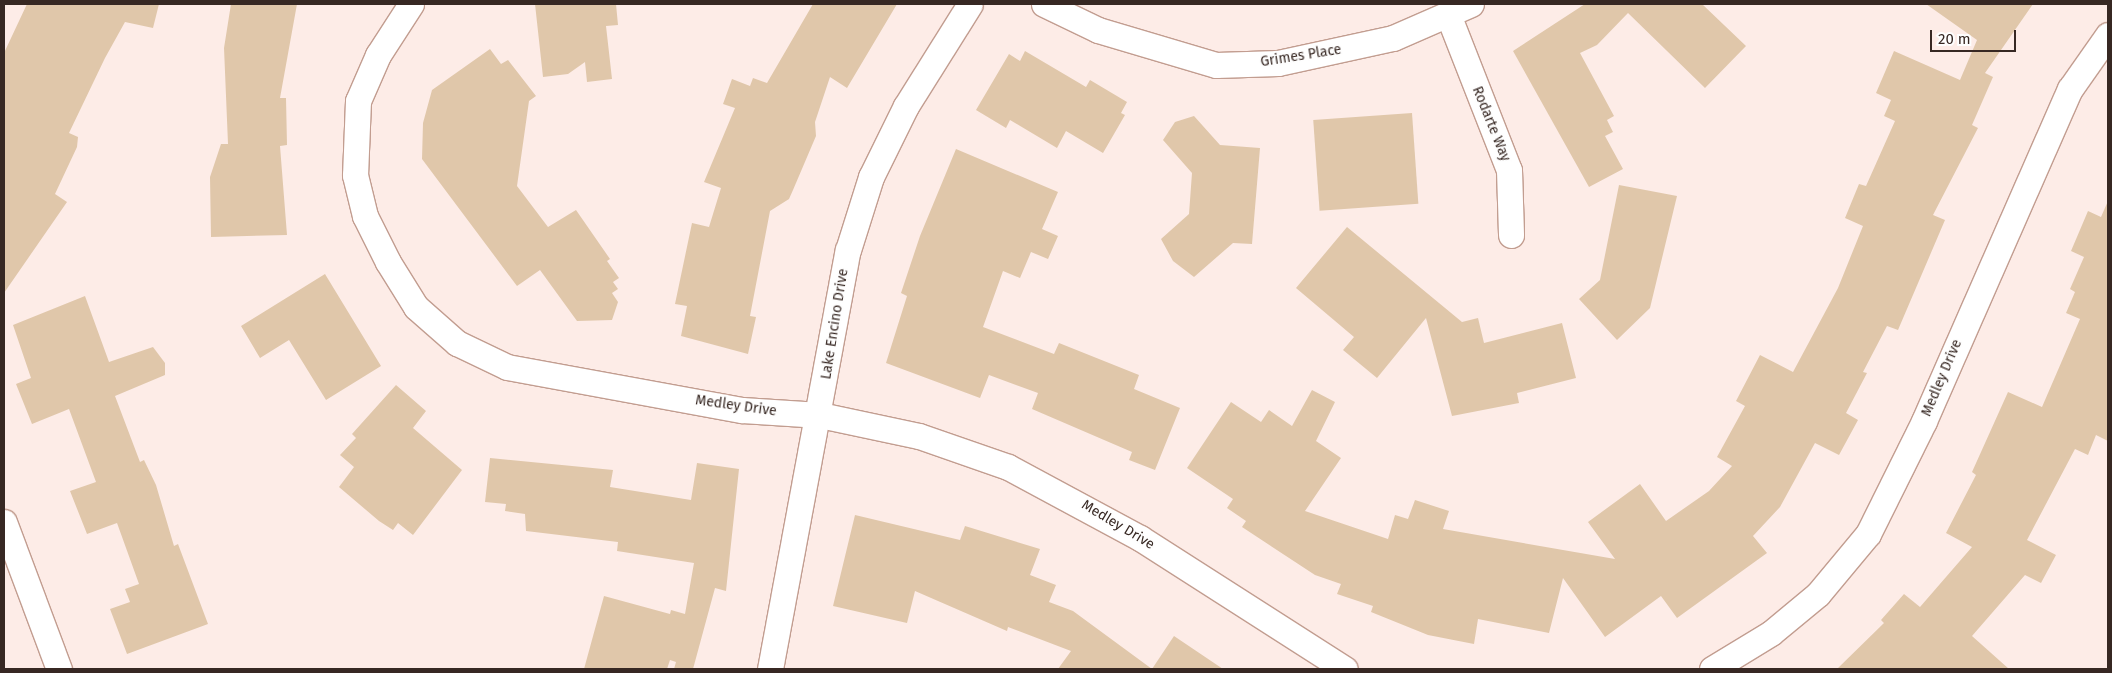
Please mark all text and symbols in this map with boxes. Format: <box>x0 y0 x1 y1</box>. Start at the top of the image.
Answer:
scale bar <box>1932 20 2018 52</box>
text: 20 m <box>1938 30 1971 48</box>
street label: Grimes Place <box>1259 41 1343 71</box>
street label: Rodarte Way <box>1468 84 1514 164</box>
street label: Lake Encino Drive <box>818 267 852 381</box>
street label: Medley Drive <box>1918 337 1966 419</box>
street label: Medley Drive <box>694 392 778 420</box>
street label: Medley Drive <box>1079 497 1157 553</box>

